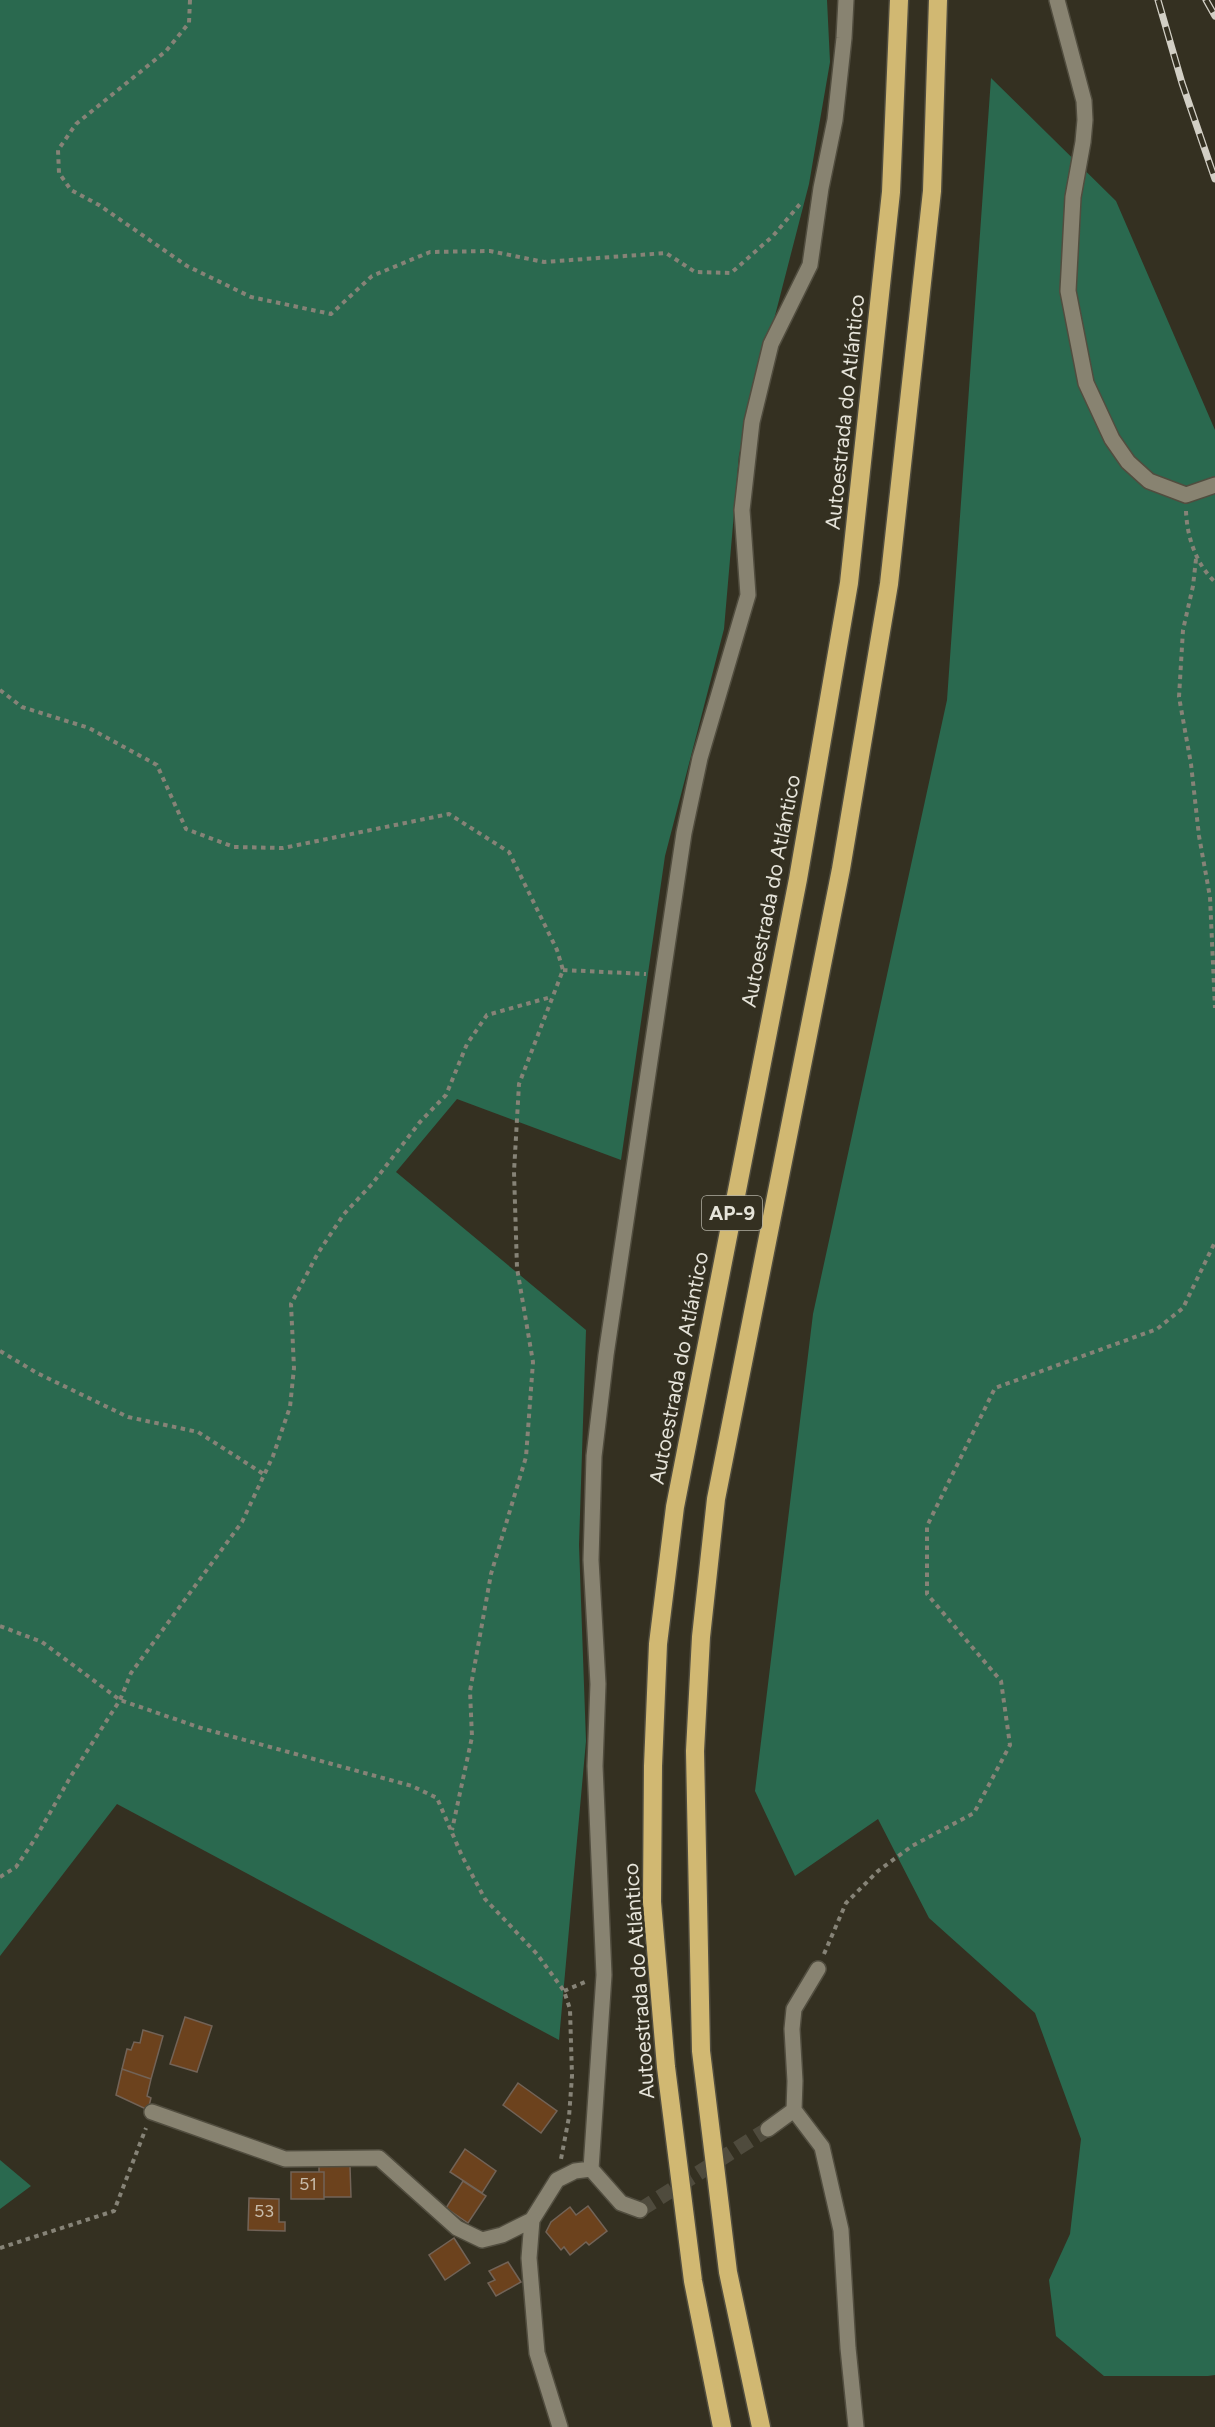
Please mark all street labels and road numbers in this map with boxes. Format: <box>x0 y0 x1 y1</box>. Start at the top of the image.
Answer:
street label: Autoestrada do Atlántico <box>820 293 869 531</box>
street label: Autoestrada do Atlántico <box>736 772 805 1009</box>
road number: AP-9 <box>702 1196 762 1230</box>
street label: Autoestrada do Atlántico <box>644 1249 713 1486</box>
street label: Autoestrada do Atlántico <box>618 1862 659 2100</box>

